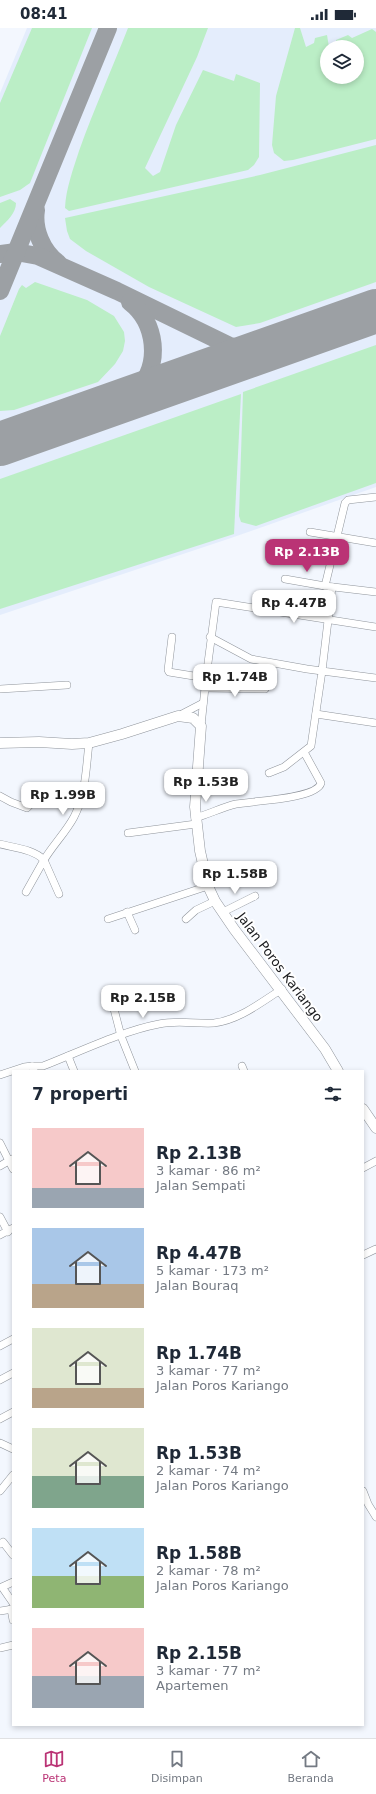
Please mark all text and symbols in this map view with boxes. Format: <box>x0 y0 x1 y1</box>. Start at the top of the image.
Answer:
text: 08:41 <box>20 5 68 23</box>
map controls <box>320 40 364 84</box>
button: layers <box>320 40 364 84</box>
pin: Rp 2.13B <box>266 539 348 573</box>
text: Rp 2.13B <box>274 544 340 559</box>
pin: Rp 4.47B <box>253 590 335 624</box>
text: Rp 4.47B <box>261 595 327 610</box>
pin: Rp 1.74B <box>194 664 276 698</box>
text: Rp 1.74B <box>202 669 268 684</box>
pin: Rp 1.53B <box>165 769 247 803</box>
text: Rp 1.53B <box>173 774 239 789</box>
pin: Rp 1.99B <box>22 782 104 816</box>
text: Rp 1.99B <box>30 787 96 802</box>
pin: Rp 1.58B <box>194 861 276 895</box>
text: Rp 1.58B <box>202 866 268 881</box>
street label: Jalan Poros Kariango <box>233 909 326 1025</box>
pin: Rp 2.15B <box>102 985 184 1019</box>
text: Rp 2.15B <box>110 990 176 1005</box>
icon: filters <box>322 1083 344 1105</box>
text: 7 properti <box>32 1084 128 1104</box>
text: Rp 2.13B <box>156 1143 242 1163</box>
icon: home <box>64 1144 112 1192</box>
text: 3 kamar · 86 m² <box>156 1163 261 1178</box>
text: Jalan Sempati <box>156 1178 246 1193</box>
text: Rp 4.47B <box>156 1243 242 1263</box>
icon: home <box>64 1244 112 1292</box>
text: 5 kamar · 173 m² <box>156 1263 269 1278</box>
text: Jalan Bouraq <box>156 1278 238 1293</box>
text: Rp 1.74B <box>156 1343 242 1363</box>
icon: home <box>64 1344 112 1392</box>
text: 3 kamar · 77 m² <box>156 1363 261 1378</box>
text: Jalan Poros Kariango <box>156 1378 289 1393</box>
text: Rp 1.53B <box>156 1443 242 1463</box>
icon: home <box>64 1444 112 1492</box>
text: 2 kamar · 74 m² <box>156 1463 261 1478</box>
text: Jalan Poros Kariango <box>156 1478 289 1493</box>
text: Rp 1.58B <box>156 1543 242 1563</box>
icon: home <box>64 1544 112 1592</box>
text: 2 kamar · 78 m² <box>156 1563 261 1578</box>
text: Jalan Poros Kariango <box>156 1578 289 1593</box>
text: Rp 2.15B <box>156 1643 242 1663</box>
icon: home <box>64 1644 112 1692</box>
text: 3 kamar · 77 m² <box>156 1663 261 1678</box>
text: Apartemen <box>156 1678 228 1693</box>
tab: Peta <box>42 1748 66 1785</box>
tab: Disimpan <box>151 1748 203 1785</box>
tab: Beranda <box>287 1748 334 1785</box>

